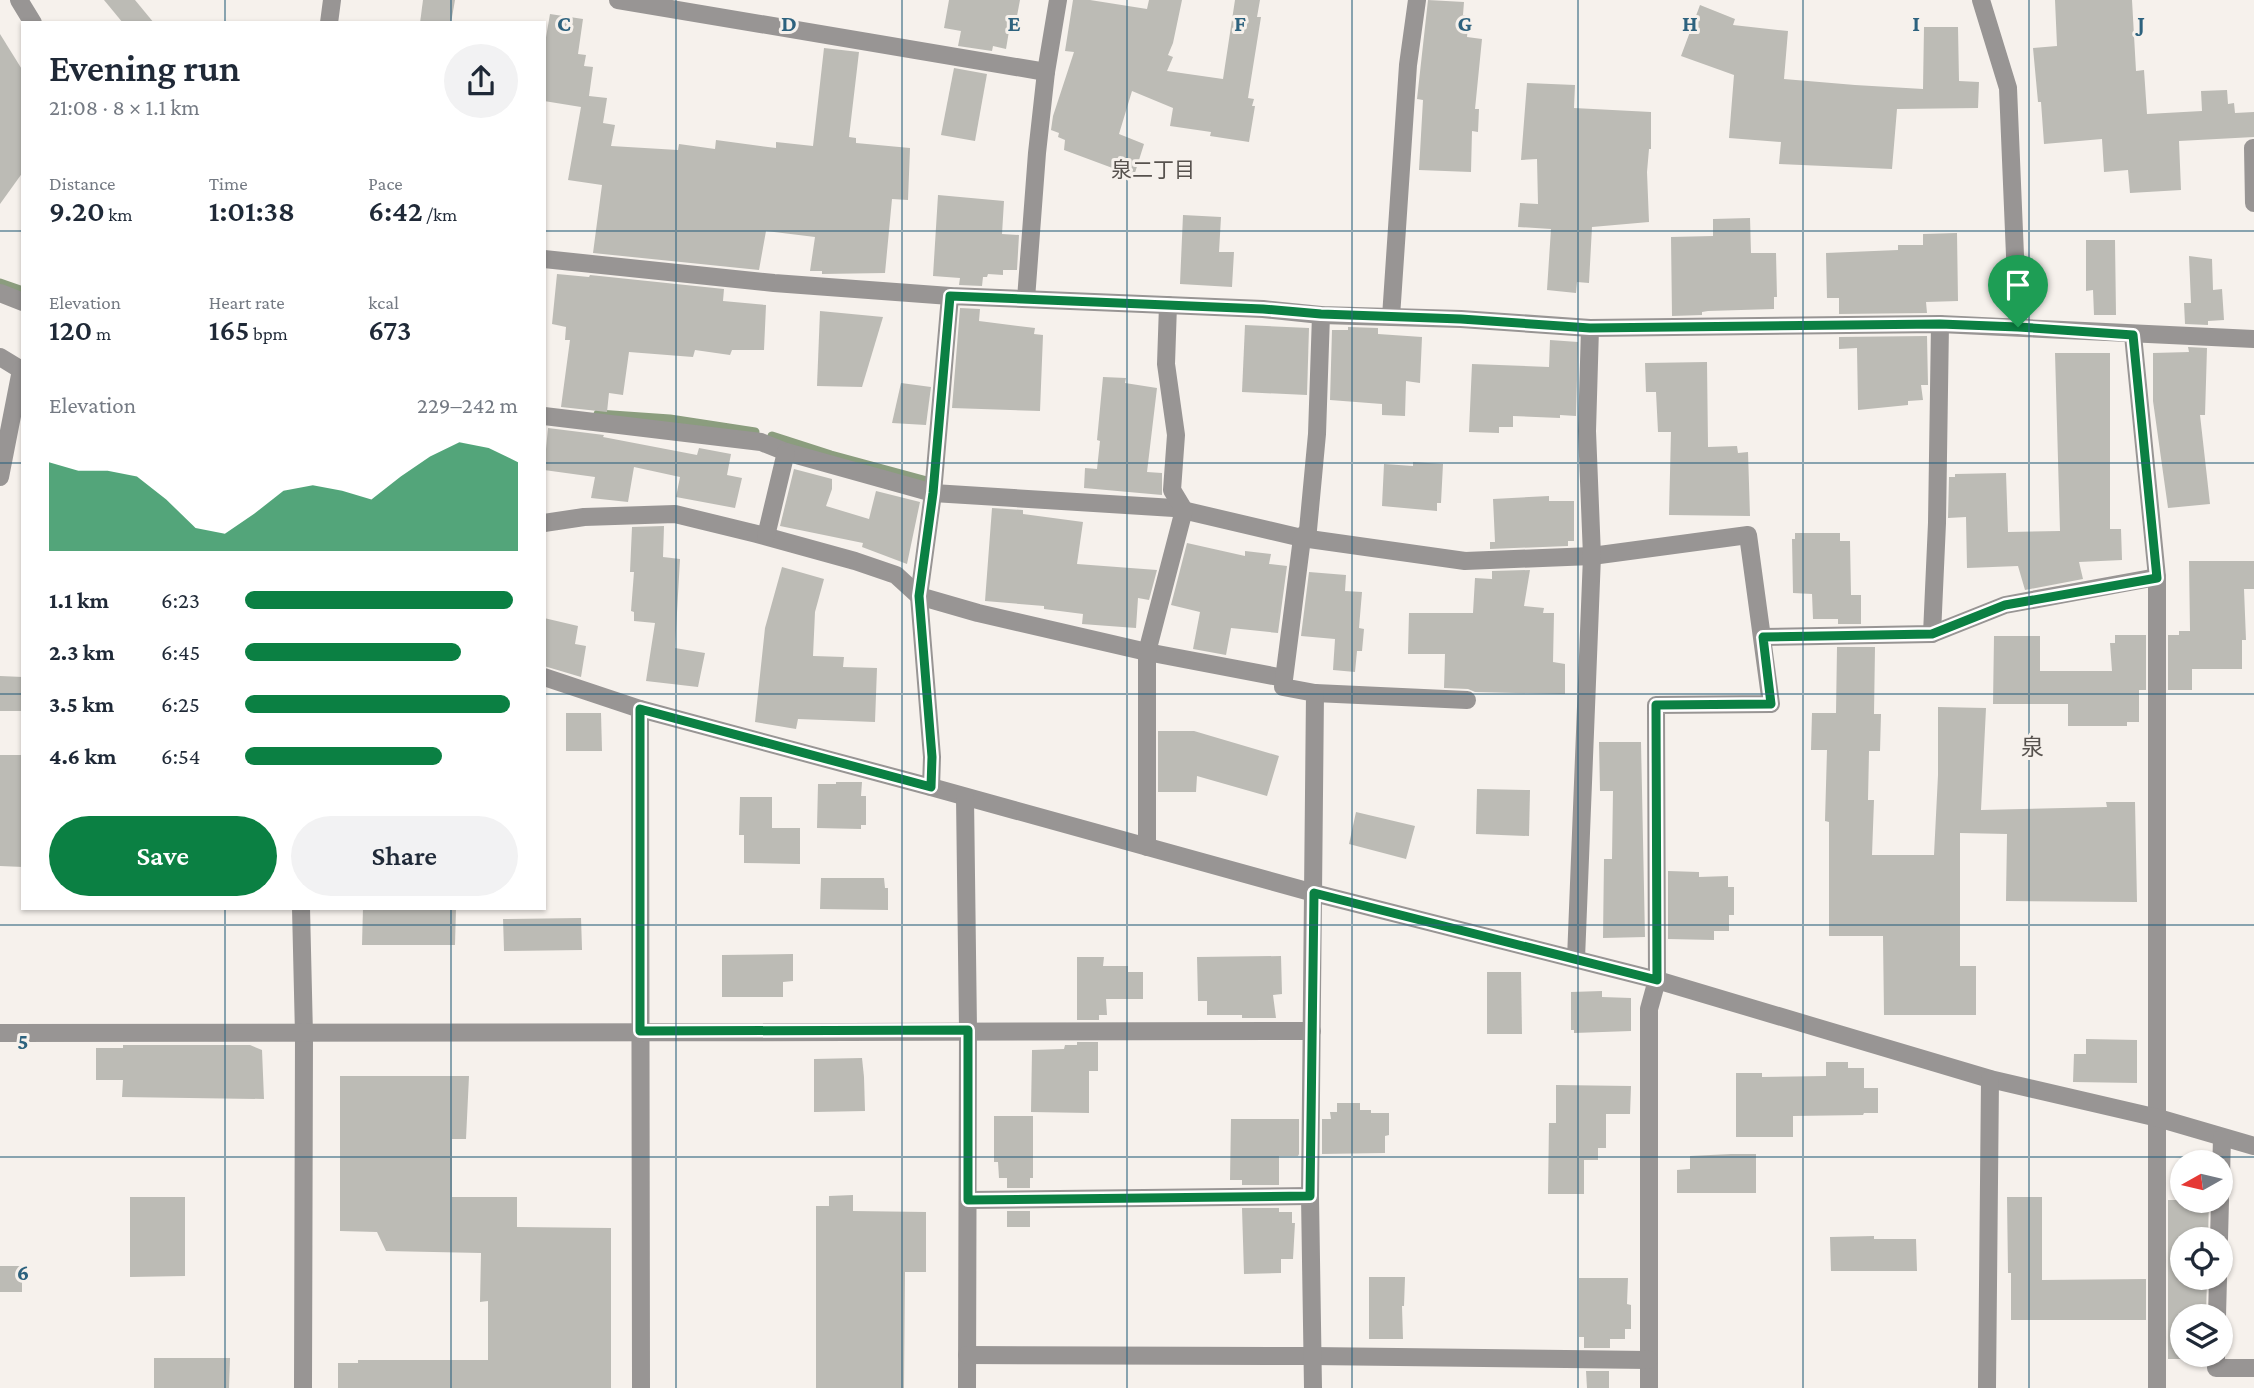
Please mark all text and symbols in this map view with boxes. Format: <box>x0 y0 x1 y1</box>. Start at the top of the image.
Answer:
text: C <box>557 10 571 36</box>
text: D <box>781 10 797 36</box>
text: E <box>1007 10 1021 36</box>
text: F <box>1234 10 1246 36</box>
text: G <box>1458 10 1473 36</box>
text: H <box>1682 10 1698 36</box>
text: I <box>1912 10 1920 36</box>
text: J <box>2135 10 2145 36</box>
button: share <box>444 44 518 118</box>
text: Evening run <box>49 47 240 89</box>
text: 21:08 · 8 × 1.1 km <box>49 94 200 120</box>
district label: 泉二丁目 <box>1111 158 1195 182</box>
text: Distance <box>49 173 115 194</box>
text: Time <box>209 173 248 194</box>
text: Pace <box>368 173 403 194</box>
text: 9.20 <box>49 194 105 227</box>
text: 1:01:38 <box>209 194 295 227</box>
text: 6:42 <box>368 194 423 227</box>
text: km <box>105 204 133 225</box>
text: /km <box>423 204 457 225</box>
pin <box>1988 255 2048 327</box>
icon: arrive <box>1999 266 2037 304</box>
text: Elevation <box>49 292 121 313</box>
text: Heart rate <box>209 292 285 313</box>
text: kcal <box>368 292 399 313</box>
text: 120 <box>49 313 92 346</box>
text: 165 <box>209 313 249 346</box>
text: 673 <box>368 313 411 346</box>
text: m <box>92 323 111 344</box>
text: bpm <box>249 323 288 344</box>
text: Elevation <box>49 392 136 418</box>
text: 229–242 m <box>417 392 518 418</box>
text: 1.1 km <box>49 587 109 613</box>
text: 6:23 <box>161 587 200 613</box>
text: 2.3 km <box>49 639 115 665</box>
text: 6:45 <box>161 639 200 665</box>
text: 3.5 km <box>49 691 114 717</box>
text: 6:25 <box>161 691 200 717</box>
district label: 泉 <box>2021 734 2044 760</box>
text: 4.6 km <box>49 743 117 769</box>
text: 6:54 <box>161 743 201 769</box>
button: Save <box>49 816 277 896</box>
button: Share <box>291 816 518 896</box>
text: 5 <box>17 1028 29 1054</box>
north arrow <box>2170 1150 2233 1213</box>
map controls <box>2170 1150 2233 1367</box>
button: locate <box>2170 1227 2233 1290</box>
text: 6 <box>17 1259 29 1285</box>
button: layers <box>2170 1304 2233 1367</box>

